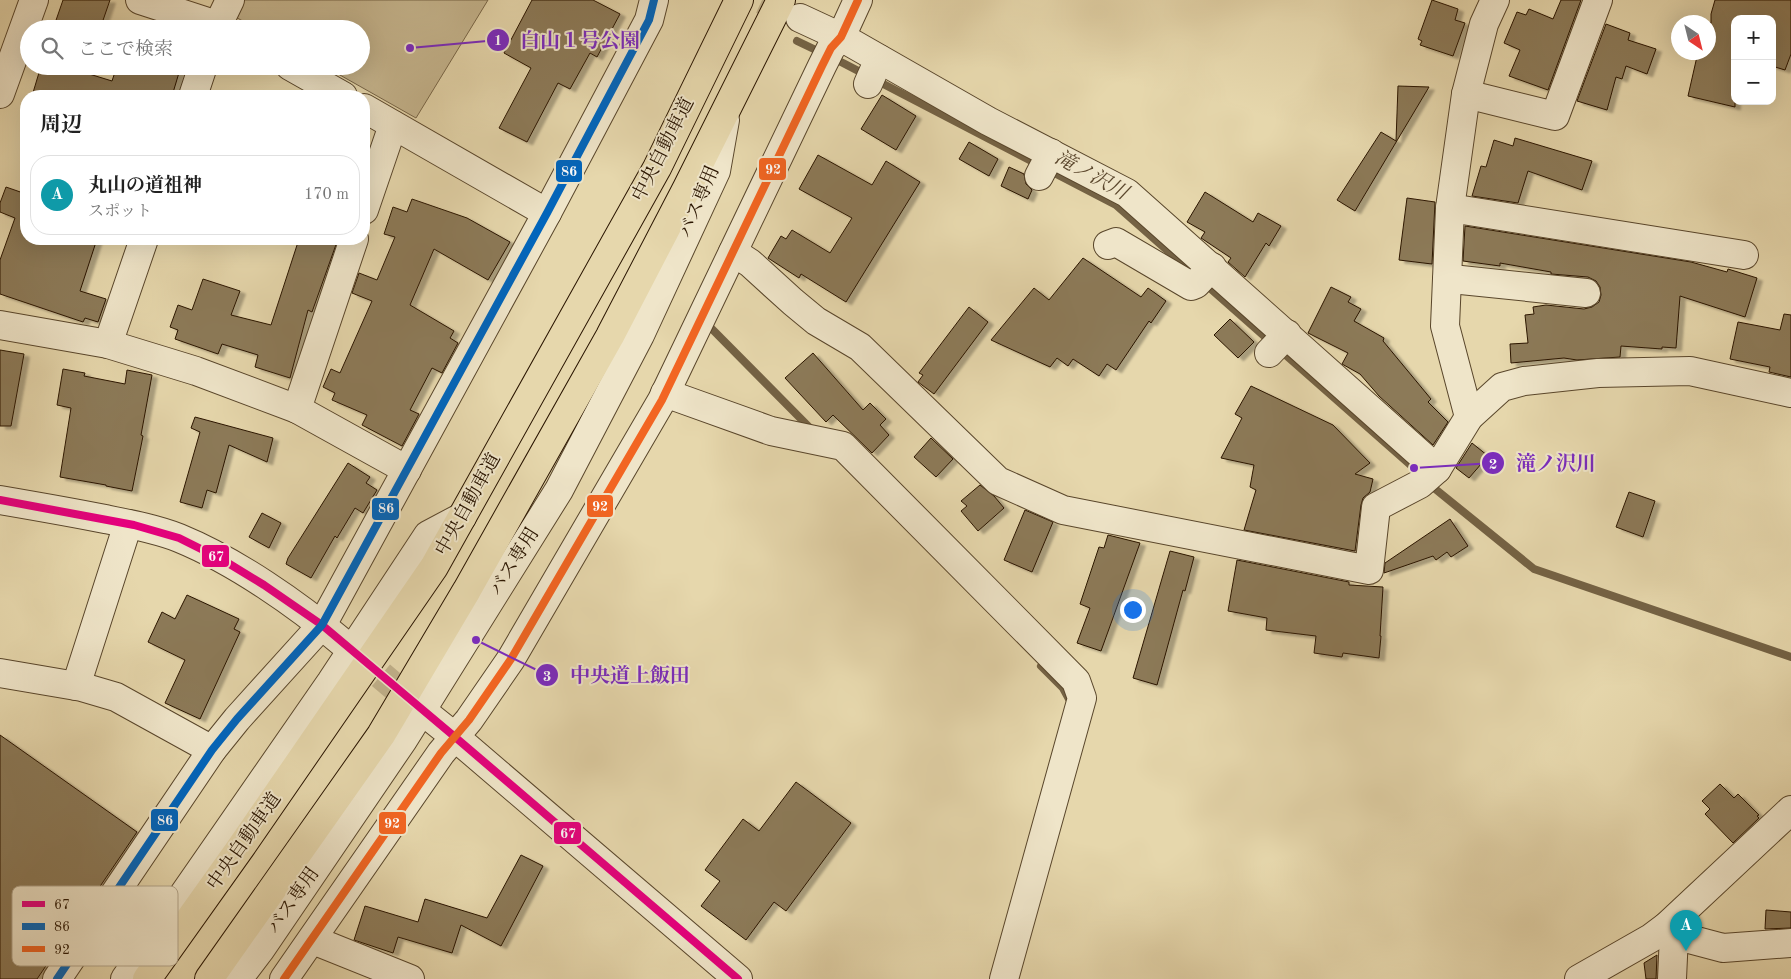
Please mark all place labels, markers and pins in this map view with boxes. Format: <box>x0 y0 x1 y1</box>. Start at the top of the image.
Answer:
callout: 白山１号公園 <box>485 22 650 57</box>
callout: 滝ノ沢川 <box>1481 446 1606 481</box>
callout: 中央道上飯田 <box>535 658 700 693</box>
pin: A <box>1670 910 1702 951</box>

